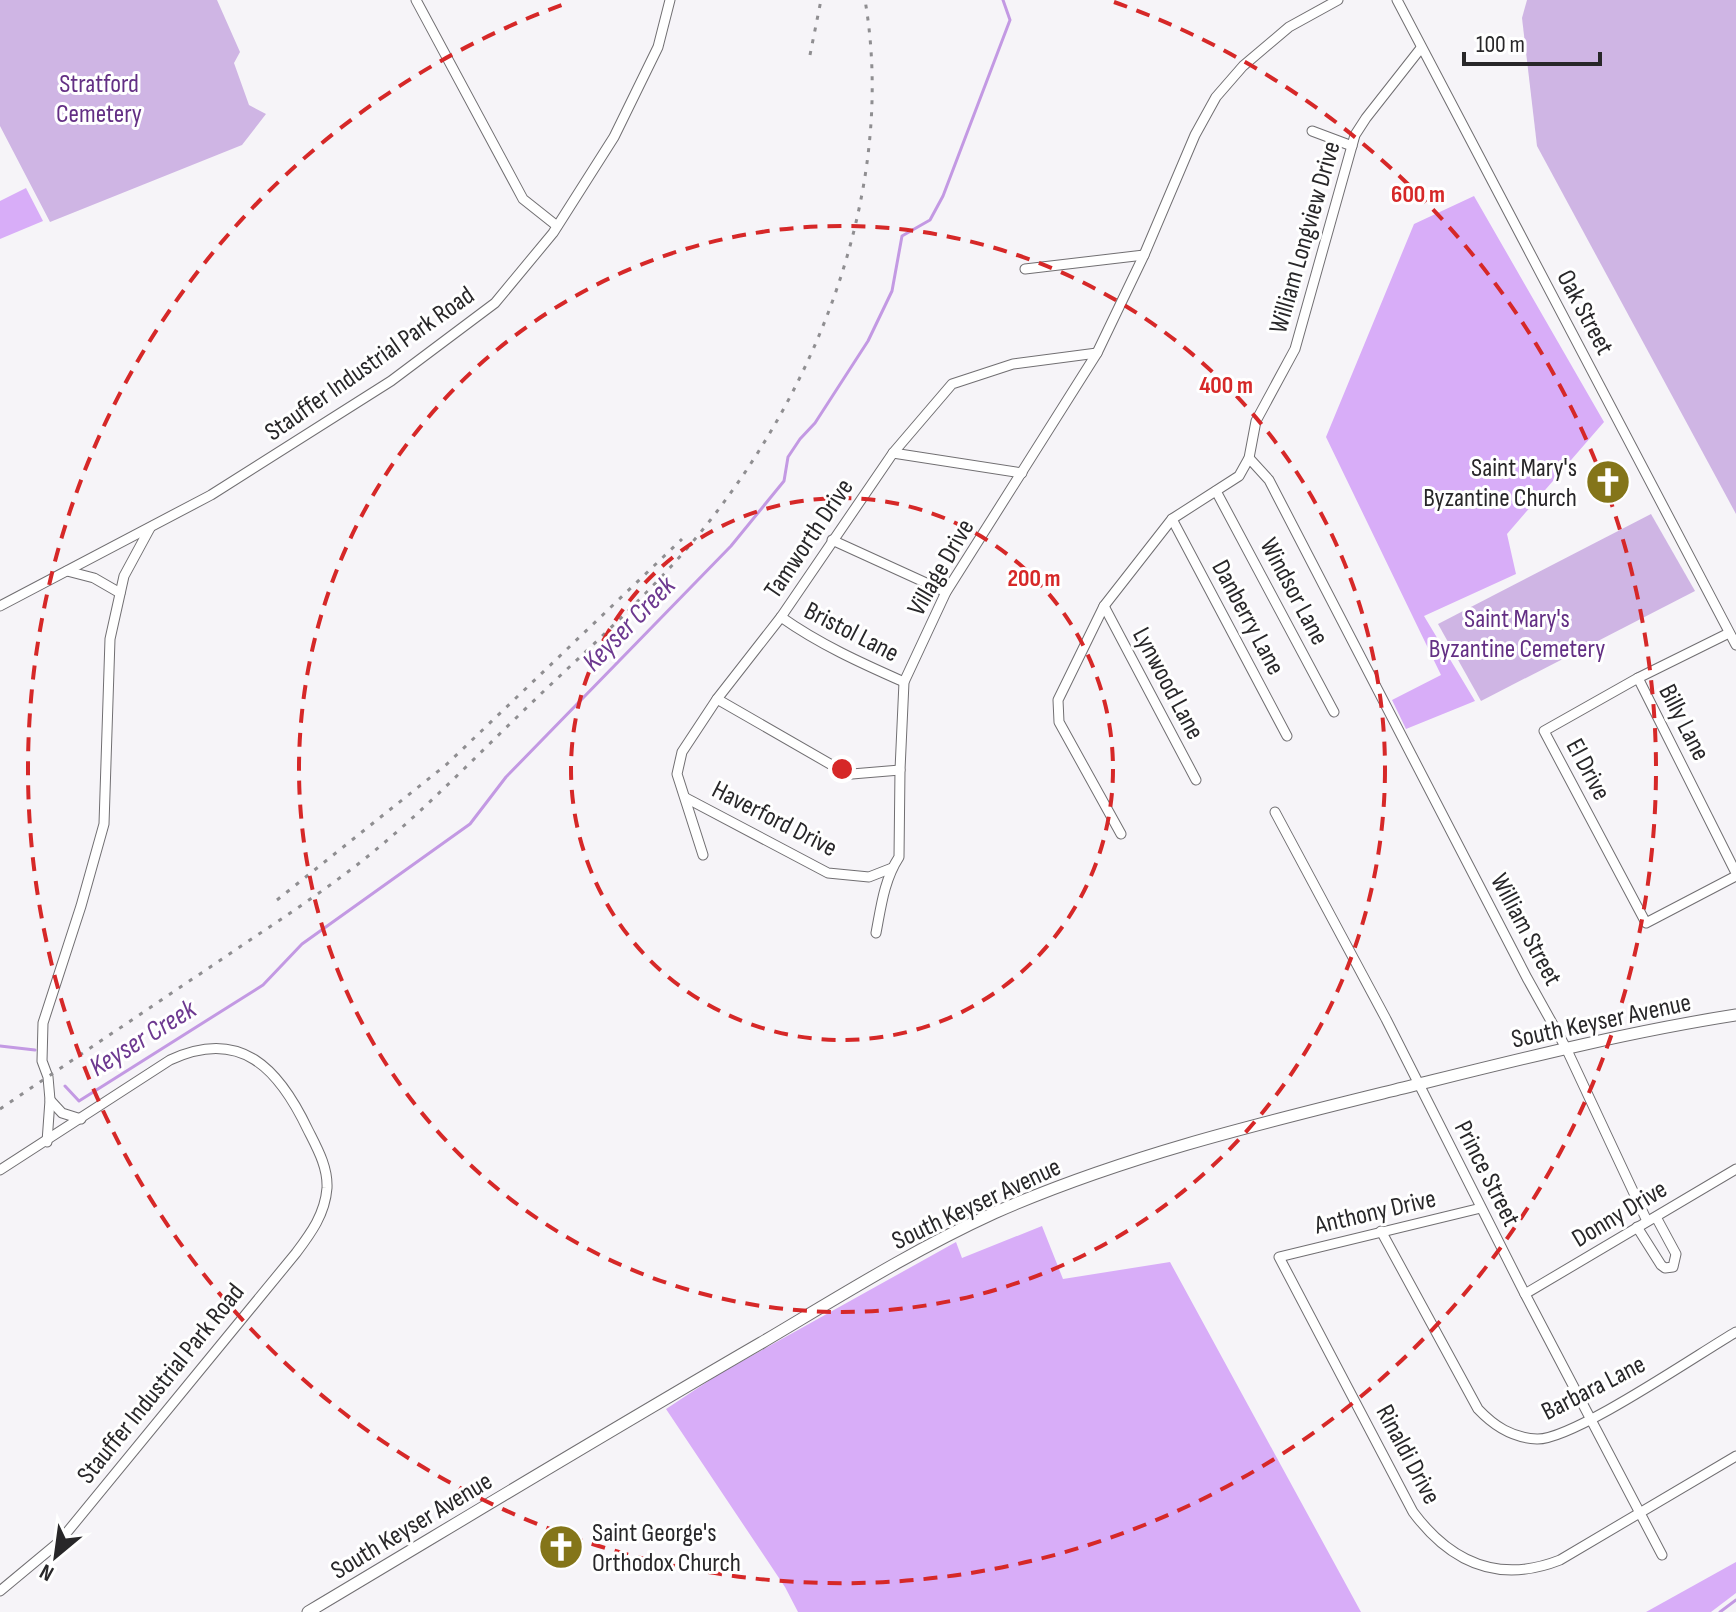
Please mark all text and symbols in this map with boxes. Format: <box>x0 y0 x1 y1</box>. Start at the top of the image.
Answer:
scale bar <box>1464 16 1600 66</box>
text: 100 m <box>1476 30 1525 59</box>
park label: Stratford Cemetery <box>56 69 142 130</box>
street label: William Longview Drive <box>1263 138 1348 337</box>
text: 600 m <box>1391 180 1445 209</box>
street label: Oak Street <box>1550 265 1620 360</box>
street label: Stauffer Industrial Park Road <box>259 280 480 448</box>
text: 400 m <box>1199 371 1253 400</box>
place label: Saint Mary's Byzantine Church <box>1423 453 1577 514</box>
church icon: Saint Mary's Byzantine Church <box>1584 458 1632 506</box>
street label: Tamworth Drive <box>758 473 860 604</box>
street label: Village Drive <box>901 514 981 622</box>
street label: Windsor Lane <box>1253 533 1335 650</box>
street label: Danberry Lane <box>1205 555 1291 680</box>
text: 200 m <box>1007 564 1061 593</box>
water label: Keyser Creek <box>576 569 683 678</box>
street label: Bristol Lane <box>799 595 904 669</box>
park label: Saint Mary's Byzantine Cemetery <box>1429 604 1605 665</box>
street label: Lynwood Lane <box>1125 622 1210 745</box>
street label: Billy Lane <box>1651 679 1716 766</box>
street label: El Drive <box>1559 734 1617 806</box>
centre of rings <box>828 755 856 783</box>
street label: Haverford Drive <box>707 775 842 864</box>
street label: William Street <box>1483 868 1568 991</box>
street label: South Keyser Avenue <box>1509 987 1694 1056</box>
water label: Keyser Creek <box>84 992 203 1084</box>
street label: Prince Street <box>1447 1116 1526 1232</box>
street label: South Keyser Avenue <box>887 1152 1066 1257</box>
street label: Donny Drive <box>1567 1174 1673 1255</box>
street label: Anthony Drive <box>1311 1183 1439 1242</box>
street label: Stauffer Industrial Park Road <box>71 1278 251 1490</box>
street label: Barbara Lane <box>1537 1349 1651 1428</box>
street label: Rinaldi Drive <box>1369 1400 1447 1510</box>
street label: South Keyser Avenue <box>326 1466 498 1587</box>
north arrow <box>16 1516 96 1596</box>
place label: Saint George's Orthodox Church <box>592 1518 741 1579</box>
church icon: Saint George's Orthodox Church <box>537 1523 585 1571</box>
text: N <box>35 1558 59 1587</box>

